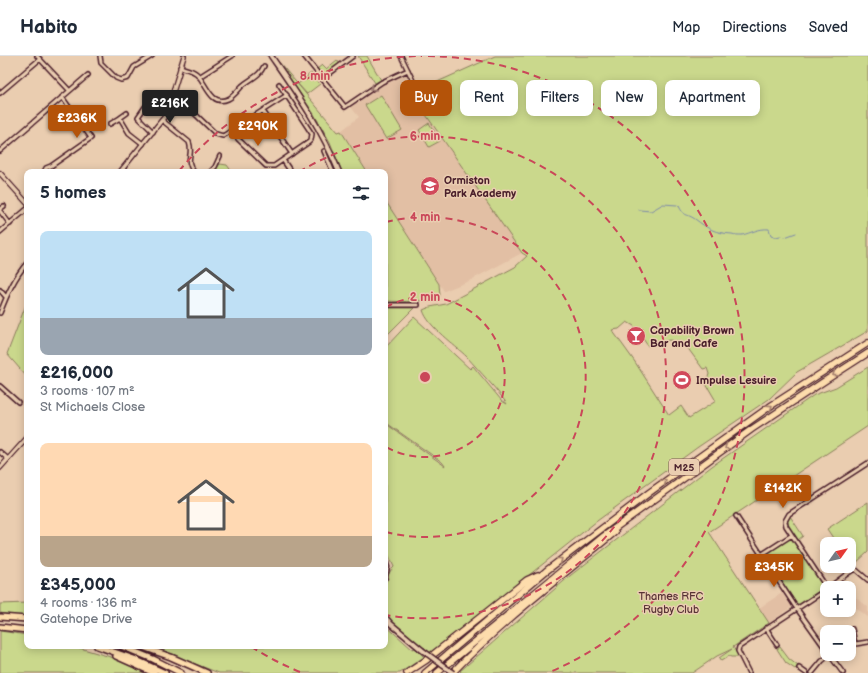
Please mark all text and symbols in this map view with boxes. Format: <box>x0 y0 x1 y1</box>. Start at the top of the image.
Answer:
text: Habito <box>20 16 78 39</box>
text: Map <box>672 19 700 36</box>
text: Directions <box>722 19 787 36</box>
text: Saved <box>809 19 848 36</box>
text: 8 min <box>300 69 330 84</box>
chip: Buy <box>400 80 452 116</box>
chip: Rent <box>460 80 518 116</box>
chip: Filters <box>526 80 593 116</box>
chip: New <box>601 80 657 116</box>
chip: Apartment <box>665 80 760 116</box>
one-way arrow <box>370 83 377 90</box>
pin: £216K <box>142 90 198 124</box>
text: £216K <box>151 95 189 111</box>
pin: £236K <box>49 105 105 139</box>
text: £236K <box>57 110 97 126</box>
pin: £290K <box>230 113 286 147</box>
text: £290K <box>238 118 278 134</box>
text: 6 min <box>410 129 440 144</box>
place label: Ormiston Park Academy <box>444 174 516 200</box>
school or university icon: Ormiston Park Academy <box>419 175 441 197</box>
icon: filters <box>350 182 372 204</box>
text: 5 homes <box>40 183 106 203</box>
text: 4 min <box>410 210 440 225</box>
icon: home <box>170 257 242 329</box>
text: 2 min <box>410 290 440 305</box>
place label: Capability Brown Bar and Cafe <box>650 324 734 350</box>
bar icon: Capability Brown Bar and Cafe <box>625 325 647 347</box>
text: £216,000 <box>40 363 113 383</box>
sports icon: Impulse Lesuire <box>671 369 693 391</box>
one-way arrow <box>832 369 839 377</box>
centre of rings <box>418 370 432 384</box>
place label: Impulse Lesuire <box>696 374 776 387</box>
text: 3 rooms · 107 m² <box>40 383 135 399</box>
text: St Michaels Close <box>40 399 145 415</box>
one-way arrow <box>766 404 773 412</box>
one-way arrow <box>725 442 732 449</box>
road number: M25 <box>669 459 699 475</box>
icon: home <box>170 469 242 541</box>
pin: £142K <box>755 475 811 509</box>
one-way arrow <box>659 480 666 487</box>
text: £142K <box>764 480 802 496</box>
north arrow <box>820 537 856 573</box>
map controls <box>820 537 856 661</box>
pin: £345K <box>746 554 802 588</box>
one-way arrow <box>555 558 562 565</box>
text: £345K <box>754 559 794 575</box>
text: £345,000 <box>40 575 116 595</box>
button: + <box>820 581 856 617</box>
park label: Thames RFC Rugby Club <box>639 590 704 616</box>
text: 4 rooms · 136 m² <box>40 595 137 611</box>
text: Gatehope Drive <box>40 611 132 627</box>
button: − <box>820 625 856 661</box>

